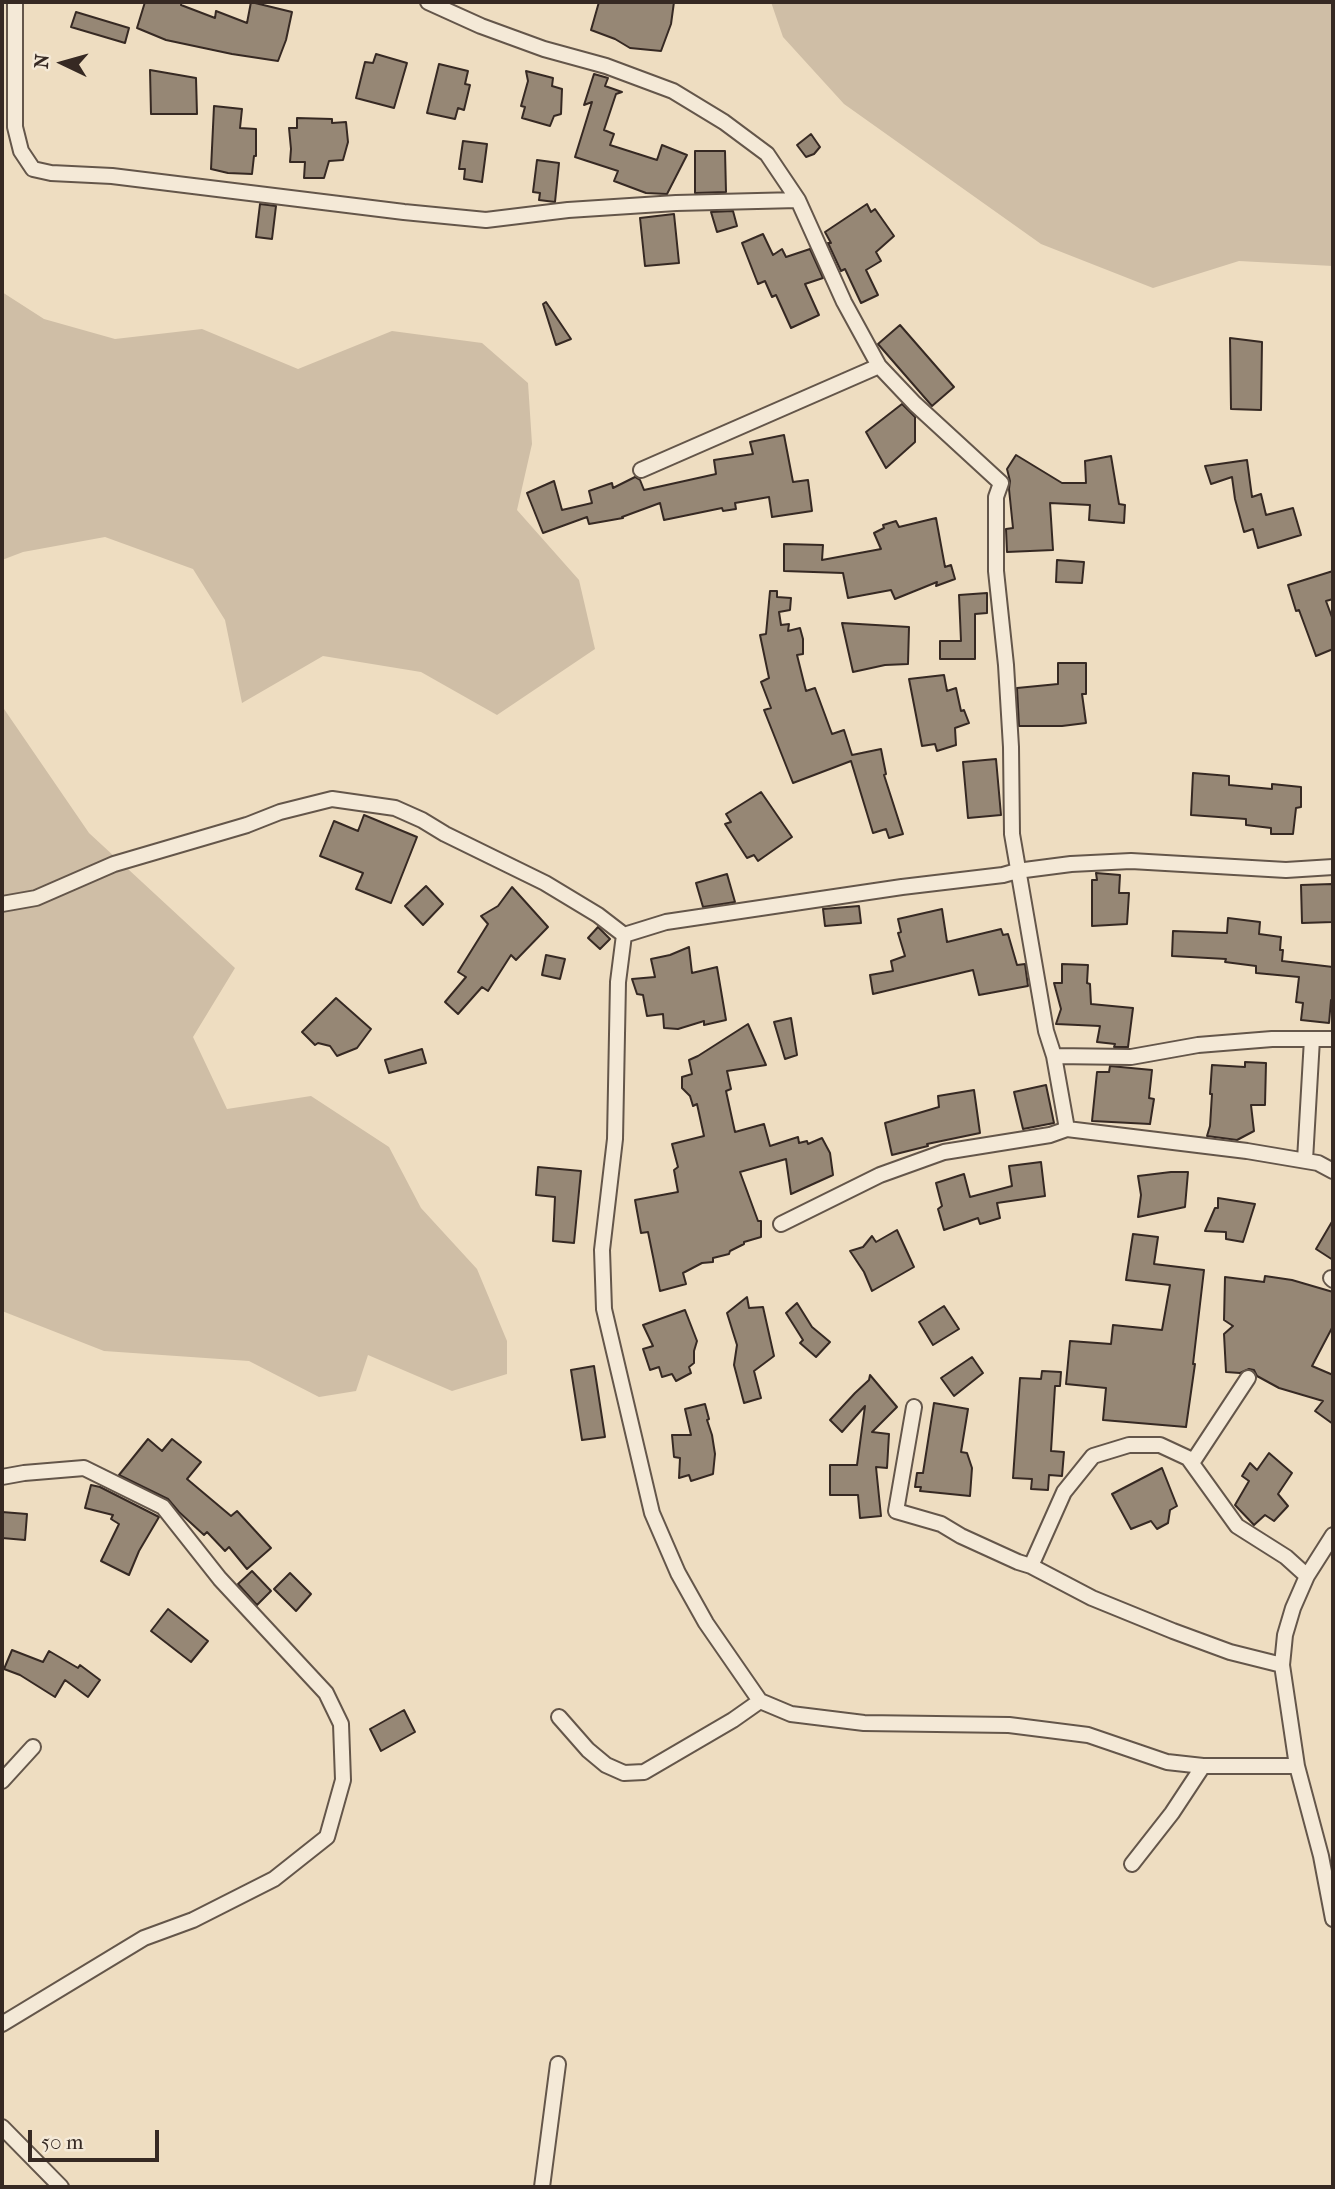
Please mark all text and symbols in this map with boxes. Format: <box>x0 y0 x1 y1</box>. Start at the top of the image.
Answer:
north arrow <box>28 28 98 98</box>
text: N <box>30 53 54 69</box>
scale bar <box>32 2116 163 2160</box>
text: 50 m <box>41 2130 84 2154</box>

